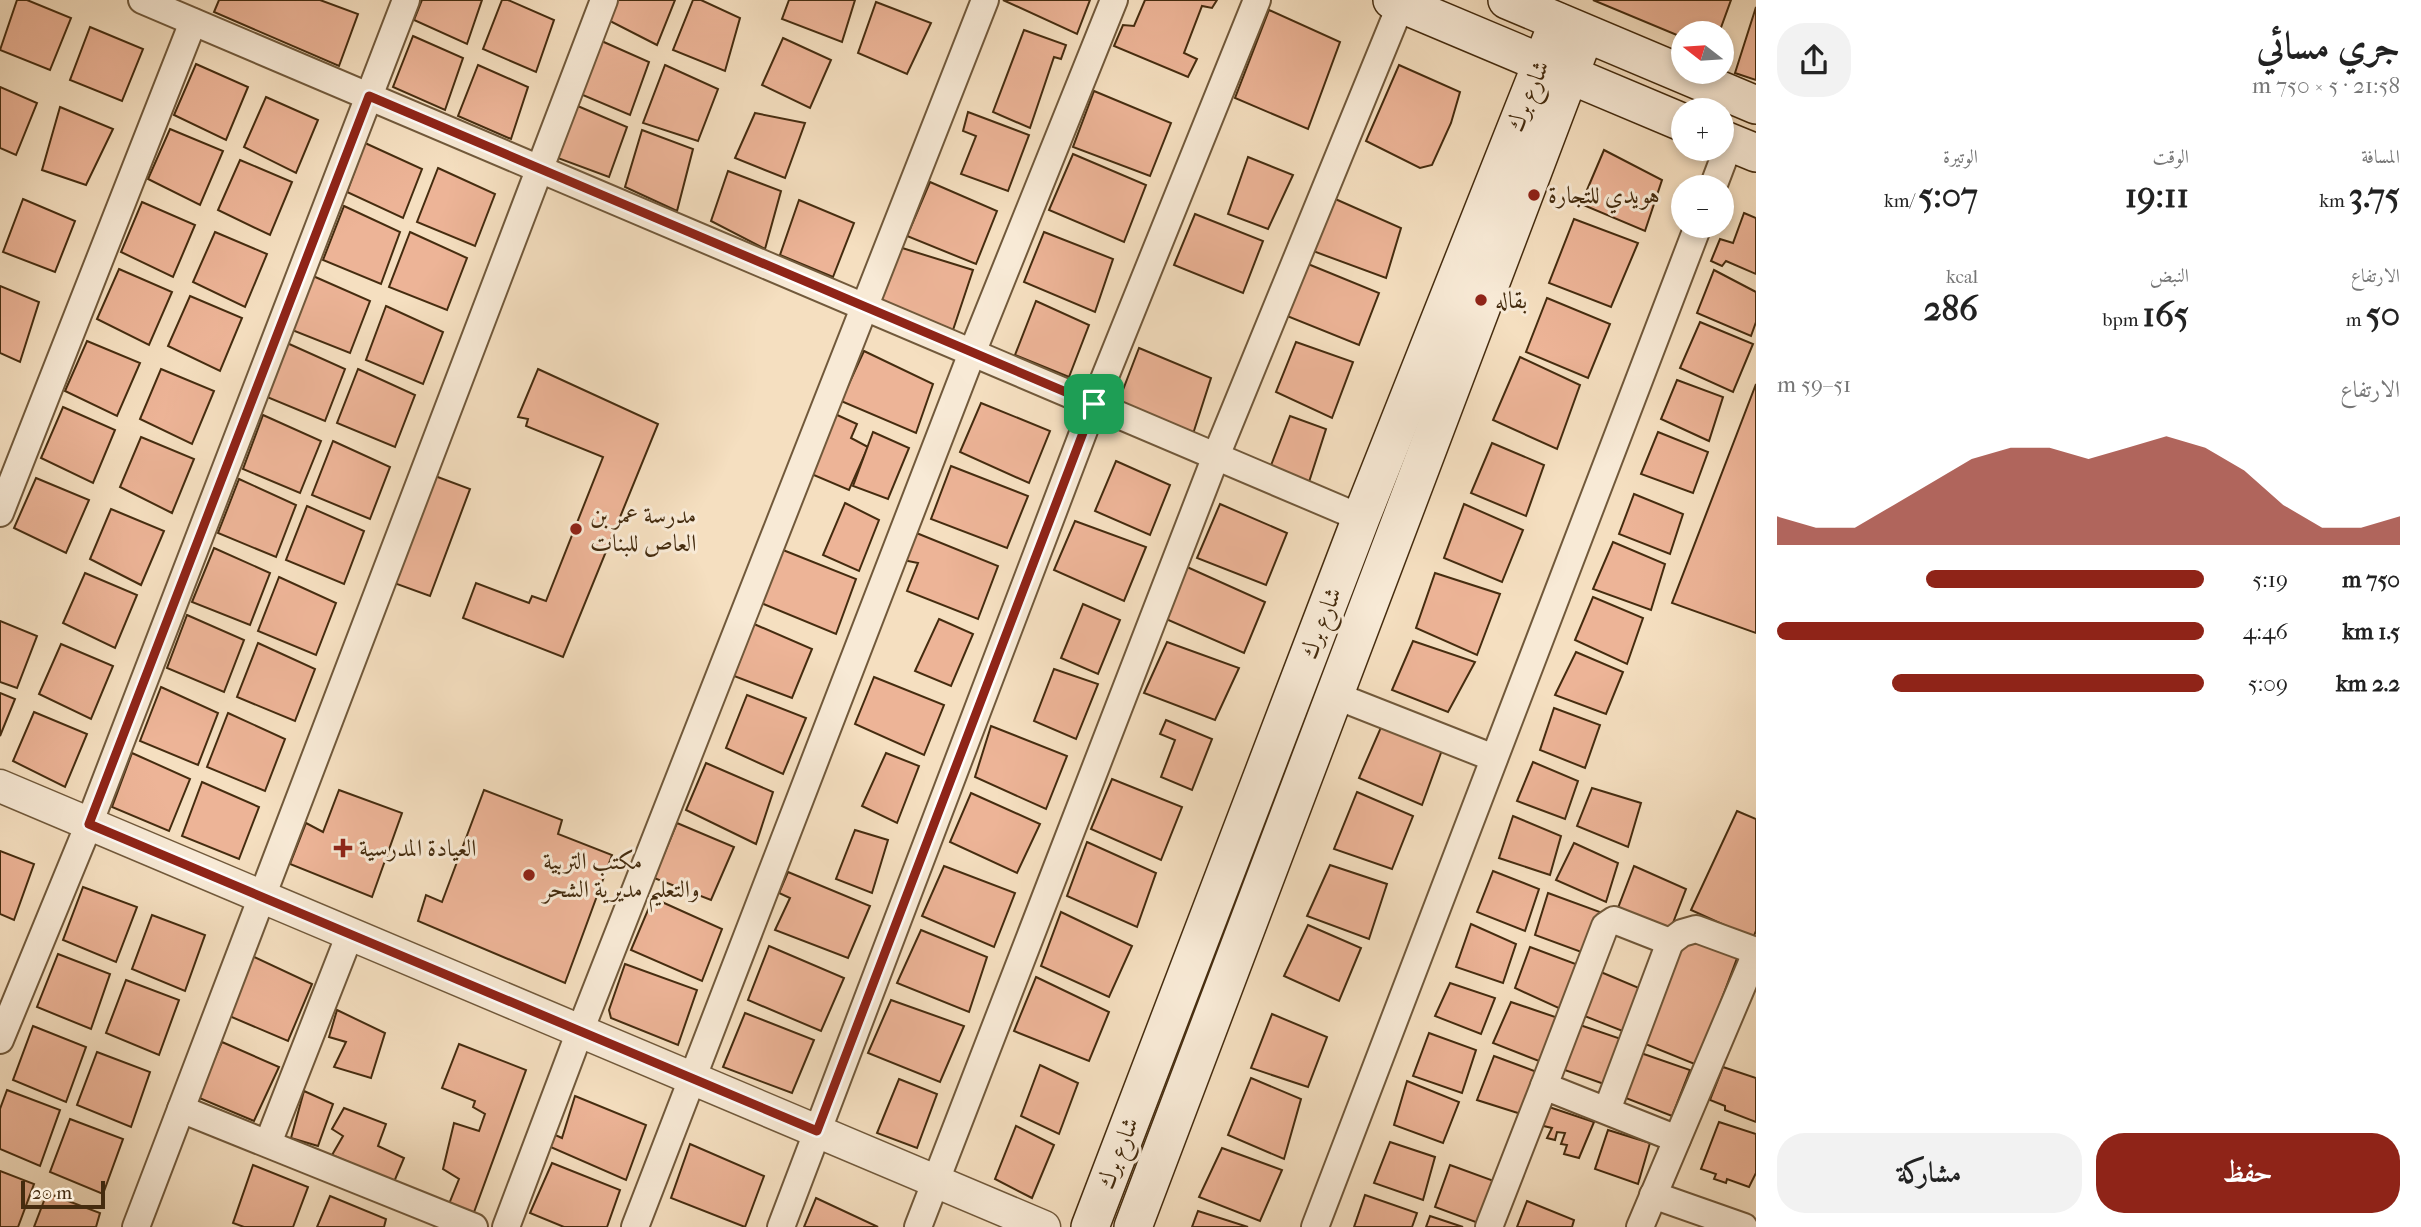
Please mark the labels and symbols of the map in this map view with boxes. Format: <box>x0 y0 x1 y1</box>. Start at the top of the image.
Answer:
north arrow <box>1671 21 1734 84</box>
street label: شارع برك <box>1501 56 1560 138</box>
place label: هويدي للتجارة <box>1548 181 1660 214</box>
marker: هويدي للتجارة <box>1526 187 1542 203</box>
place label: بقاله <box>1495 286 1527 314</box>
marker: بقاله <box>1473 292 1489 308</box>
pin <box>1064 374 1124 434</box>
place label: مدرسة عمر بن العاص للبنات <box>590 501 696 557</box>
marker: مدرسة عمر بن العاص للبنات <box>568 521 584 537</box>
street label: شارع برك <box>1295 583 1353 665</box>
place label: العيادة المدرسية <box>359 834 477 862</box>
marker: العيادة المدرسية <box>333 838 353 858</box>
place label: مكتب التربية والتعليم مديرية الشحر <box>540 847 700 913</box>
marker: مكتب التربية والتعليم مديرية الشحر <box>521 867 537 883</box>
street label: شارع برك <box>1092 1113 1150 1195</box>
scale bar <box>21 1178 105 1210</box>

